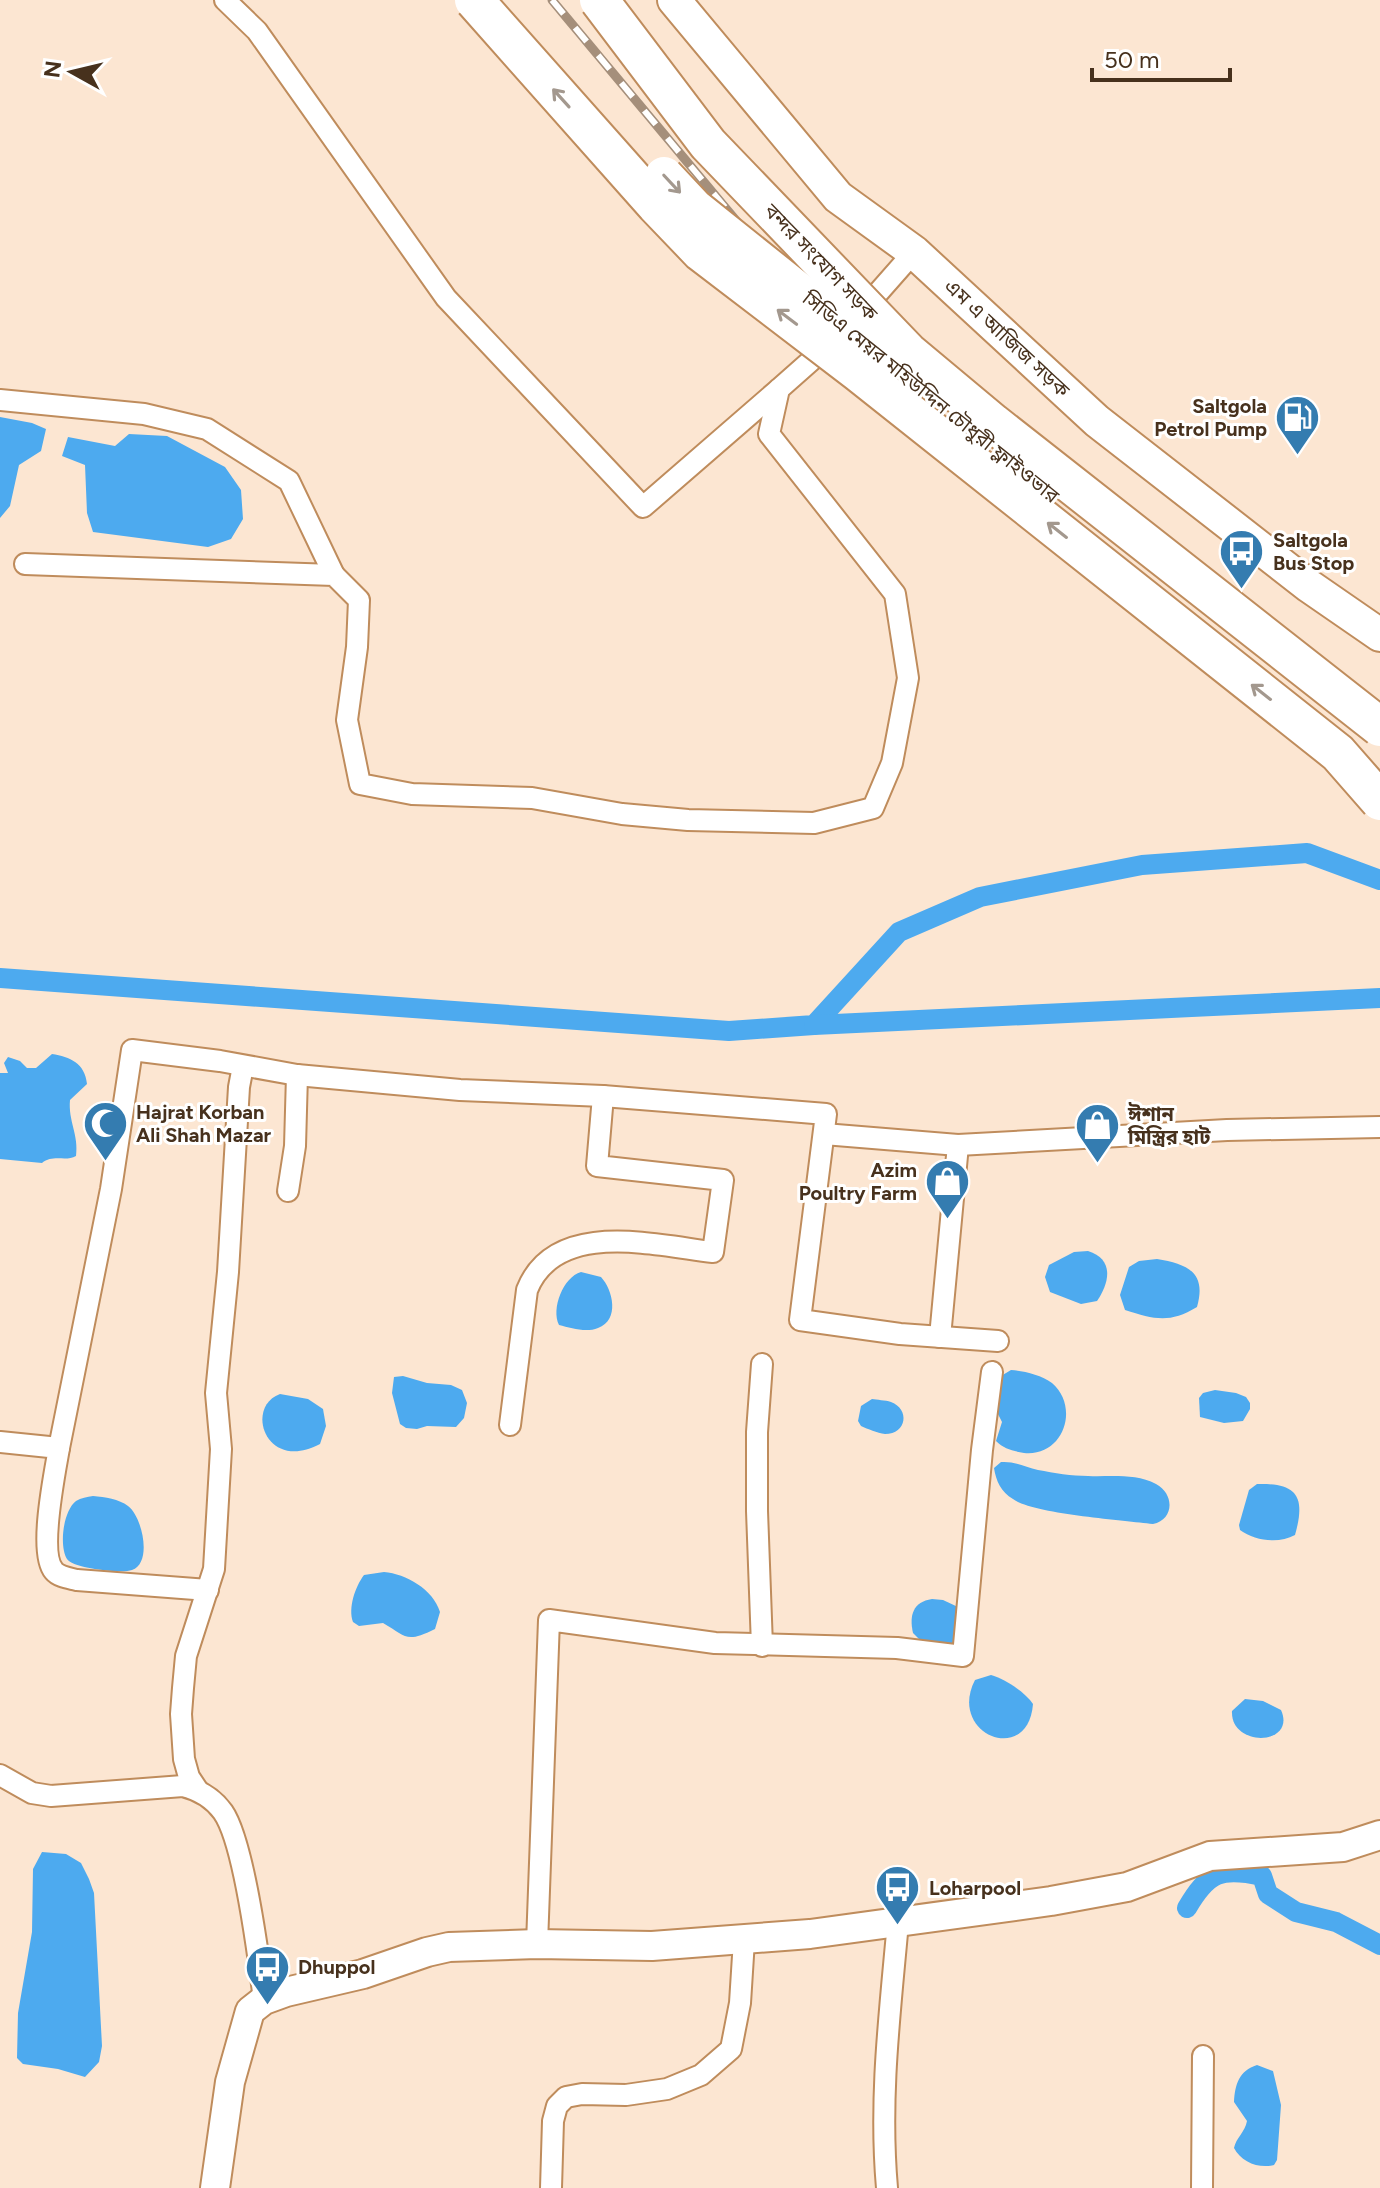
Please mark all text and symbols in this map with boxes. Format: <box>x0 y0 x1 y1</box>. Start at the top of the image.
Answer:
north arrow <box>32 32 112 112</box>
scale bar <box>1092 32 1230 82</box>
text: 50 m <box>1104 45 1160 74</box>
text: N <box>38 59 67 80</box>
one-way arrow <box>552 88 571 109</box>
one-way arrow <box>662 174 681 194</box>
street label: বন্দর সংযোগ সড়ক <box>759 198 883 326</box>
street label: এম এ আজিজ সড়ক <box>940 274 1075 403</box>
street label: সিডিএ মেয়র মহিউদ্দিন চৌধুরী ফ্লাইওভার <box>797 285 1065 509</box>
one-way arrow <box>777 309 798 326</box>
place label: Saltgola Petrol Pump <box>1154 394 1267 441</box>
fuel station icon: Saltgola Petrol Pump <box>1274 394 1322 457</box>
one-way arrow <box>1047 521 1068 539</box>
bus stop icon: Saltgola Bus Stop <box>1218 527 1266 590</box>
place label: Saltgola Bus Stop <box>1273 528 1354 575</box>
one-way arrow <box>1251 683 1272 700</box>
mosque icon: Hajrat Korban Ali Shah Mazar <box>81 1099 129 1162</box>
place label: Hajrat Korban Ali Shah Mazar <box>136 1100 272 1147</box>
shop icon: ঈশান মিস্ত্রির হাট <box>1073 1102 1121 1165</box>
place label: ঈশান মিস্ত্রির হাট <box>1127 1102 1211 1149</box>
place label: Azim Poultry Farm <box>799 1158 917 1205</box>
shop icon: Azim Poultry Farm <box>924 1158 972 1221</box>
bus stop icon: Loharpool <box>874 1864 922 1927</box>
place label: Loharpool <box>929 1876 1021 1900</box>
bus stop icon: Dhuppol <box>243 1943 291 2006</box>
place label: Dhuppol <box>298 1955 375 1979</box>

